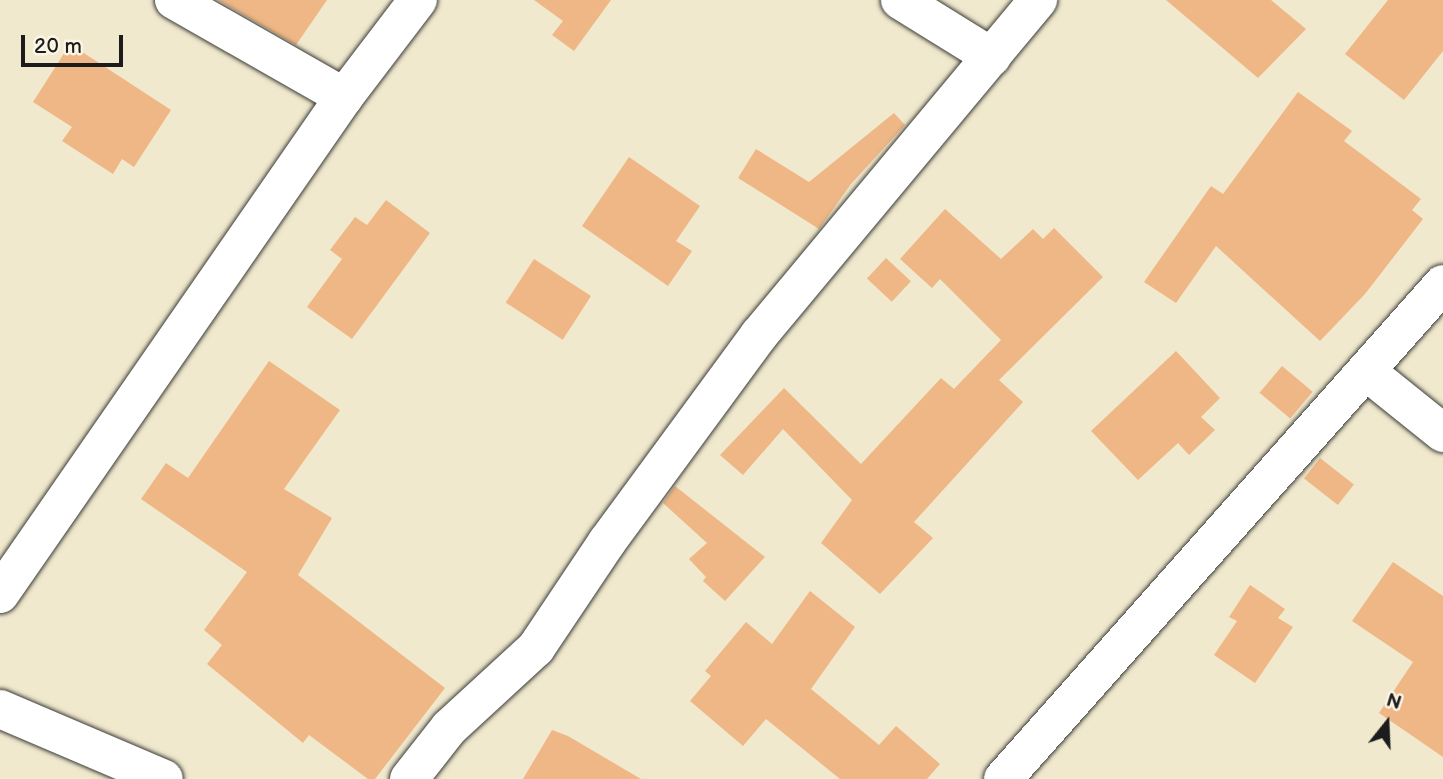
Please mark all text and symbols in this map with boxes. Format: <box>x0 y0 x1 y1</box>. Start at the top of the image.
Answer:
scale bar <box>24 21 126 65</box>
text: 20 m <box>34 34 82 59</box>
north arrow <box>1352 688 1422 758</box>
text: N <box>1383 689 1404 716</box>

